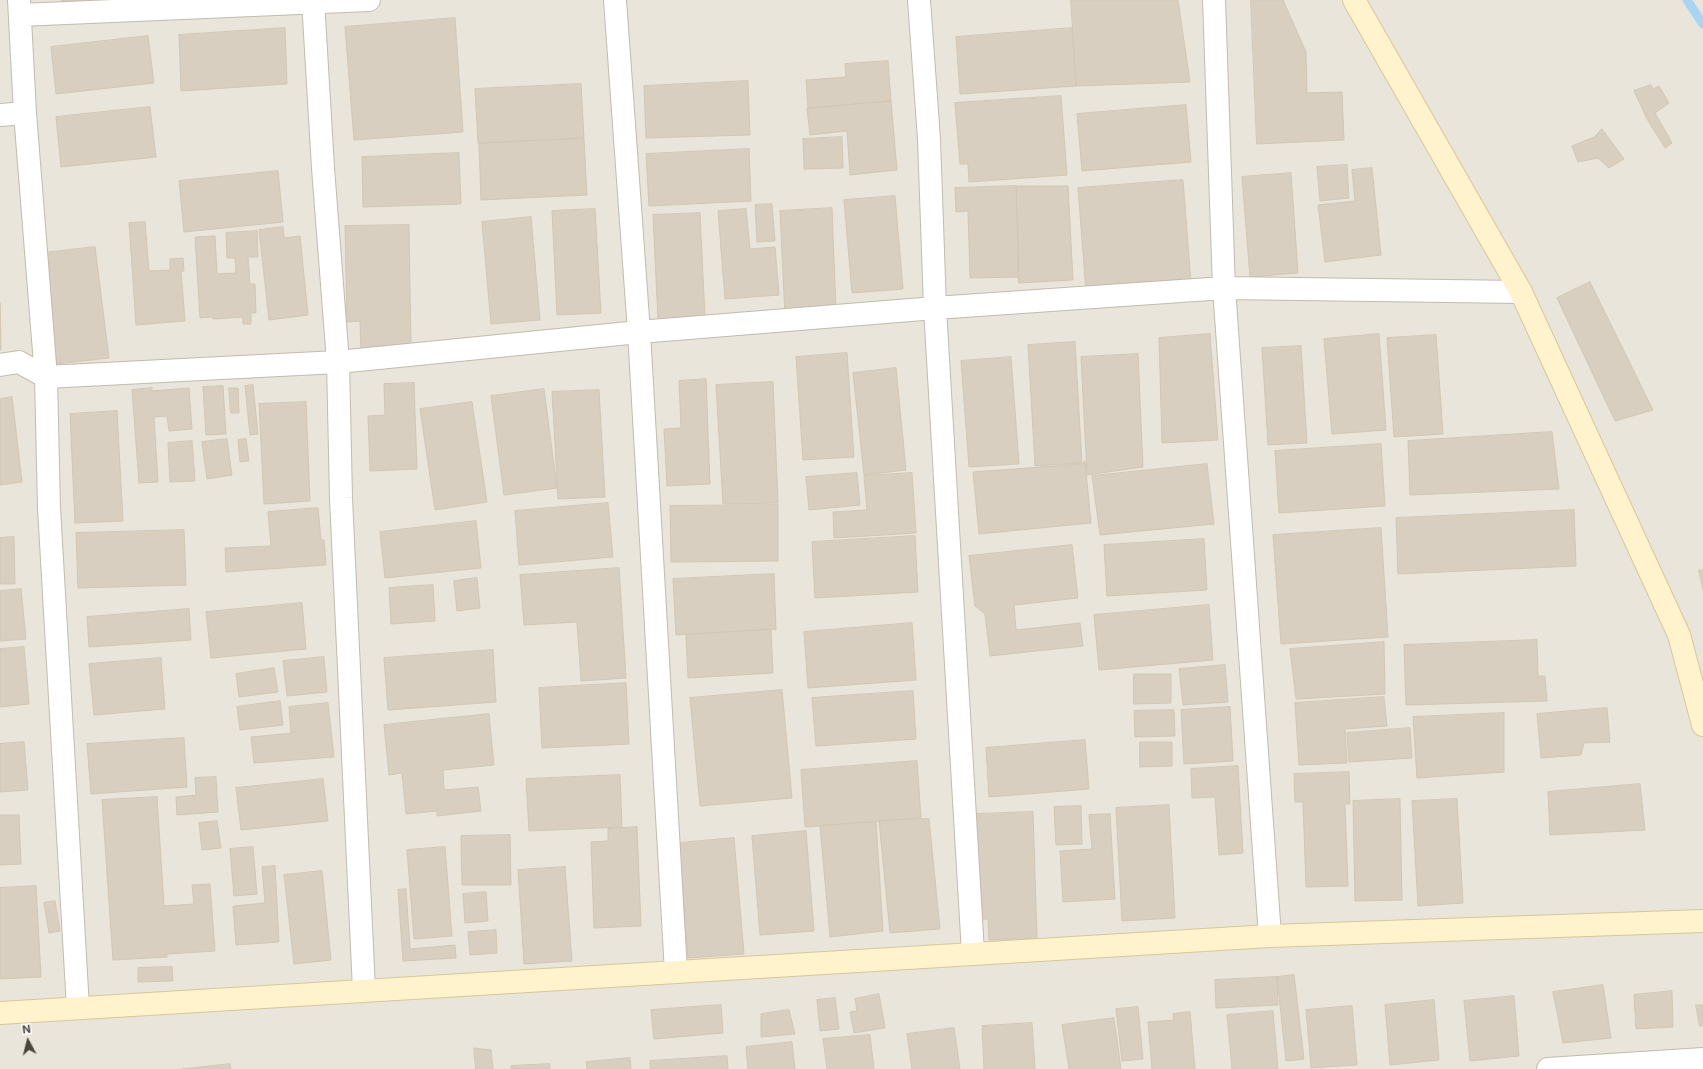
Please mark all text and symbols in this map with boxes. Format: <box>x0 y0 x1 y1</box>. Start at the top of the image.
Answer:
north arrow <box>8 1021 48 1061</box>
text: N <box>22 1022 32 1037</box>

